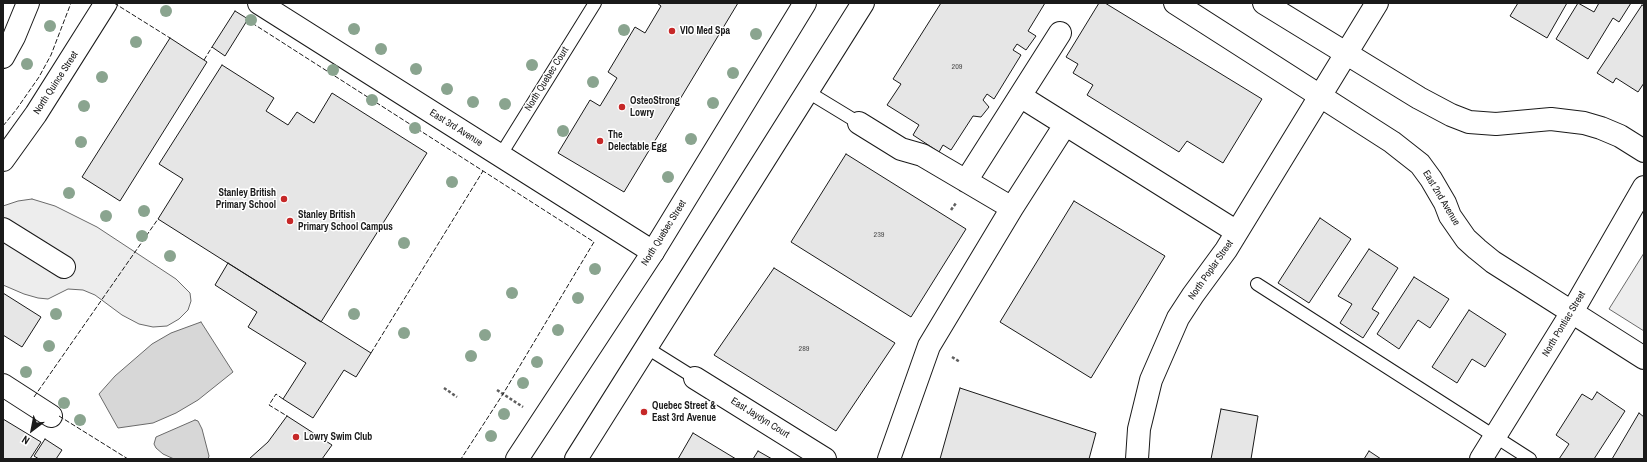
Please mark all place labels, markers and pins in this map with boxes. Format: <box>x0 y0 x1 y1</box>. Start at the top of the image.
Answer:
place label: VIO Med Spa <box>680 25 730 37</box>
marker: VIO Med Spa <box>667 26 677 36</box>
place label: OsteoStrong Lowry <box>630 95 680 118</box>
marker: OsteoStrong Lowry <box>617 102 627 112</box>
place label: The Delectable Egg <box>608 129 667 152</box>
marker: The Delectable Egg <box>595 136 605 146</box>
place label: Stanley British Primary School <box>216 187 276 210</box>
marker: Stanley British Primary School <box>279 194 289 204</box>
place label: Stanley British Primary School Campus <box>298 209 393 232</box>
marker: Stanley British Primary School Campus <box>285 216 295 226</box>
place label: Quebec Street & East 3rd Avenue <box>652 400 716 424</box>
marker: Quebec Street & East 3rd Avenue <box>639 407 649 417</box>
place label: Lowry Swim Club <box>304 431 372 443</box>
marker: Lowry Swim Club <box>291 432 301 442</box>

